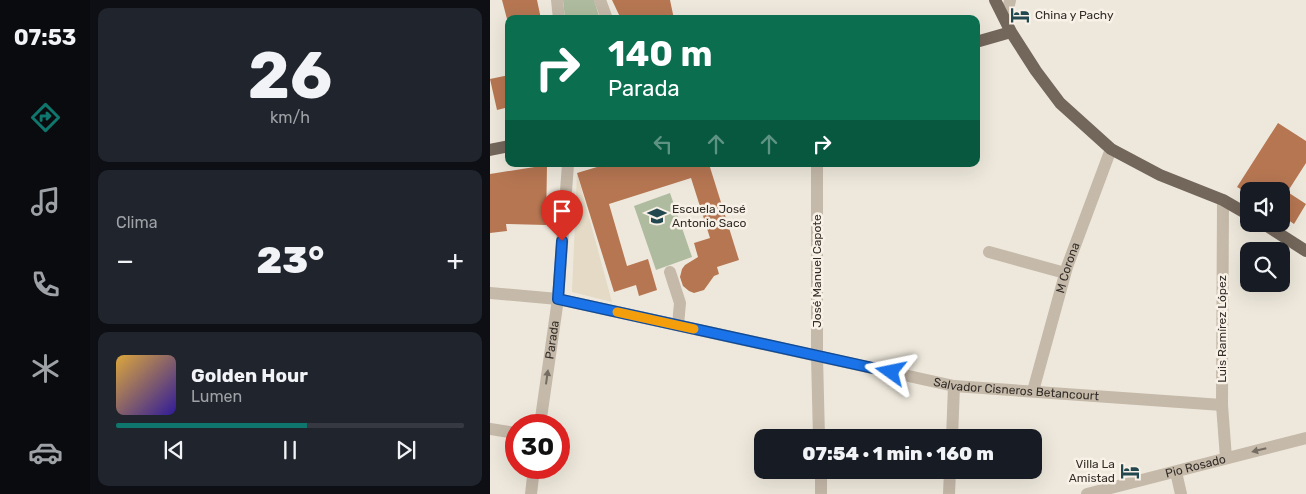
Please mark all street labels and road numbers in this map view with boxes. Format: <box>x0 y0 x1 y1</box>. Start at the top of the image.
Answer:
street label: José Manuel Capote <box>810 214 824 328</box>
street label: M Corona <box>1053 240 1083 295</box>
street label: Luis Ramírez López <box>1215 275 1229 383</box>
street label: Parada <box>542 320 562 360</box>
street label: Salvador Cisneros Betancourt <box>932 375 1100 403</box>
street label: Pio Rosado <box>1164 452 1227 481</box>

